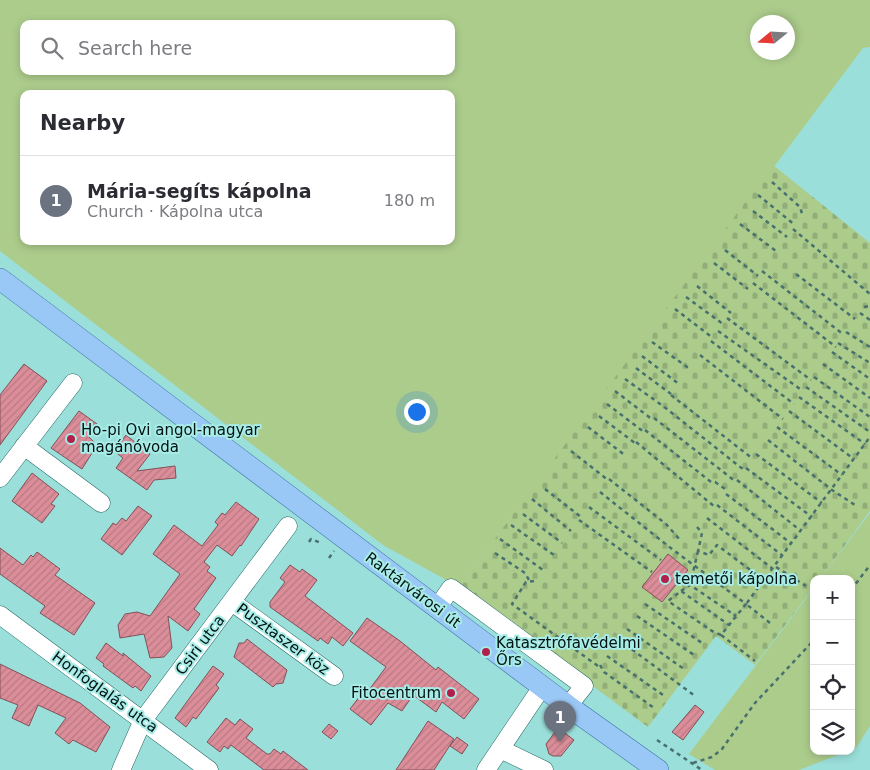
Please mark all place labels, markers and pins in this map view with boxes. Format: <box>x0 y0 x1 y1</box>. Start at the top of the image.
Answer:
place label: Ho-pi Ovi angol-magyar magánóvoda <box>81 421 261 456</box>
marker: Ho-pi Ovi angol-magyar magánóvoda <box>65 433 77 445</box>
place label: temetői kápolna <box>675 570 797 588</box>
marker: temetői kápolna <box>659 573 671 585</box>
place label: Katasztrófavédelmi Őrs <box>496 634 641 669</box>
marker: Katasztrófavédelmi Őrs <box>480 646 492 658</box>
place label: Fitocentrum <box>351 684 441 702</box>
marker: Fitocentrum <box>445 687 457 699</box>
pin: 1 <box>544 701 576 742</box>

